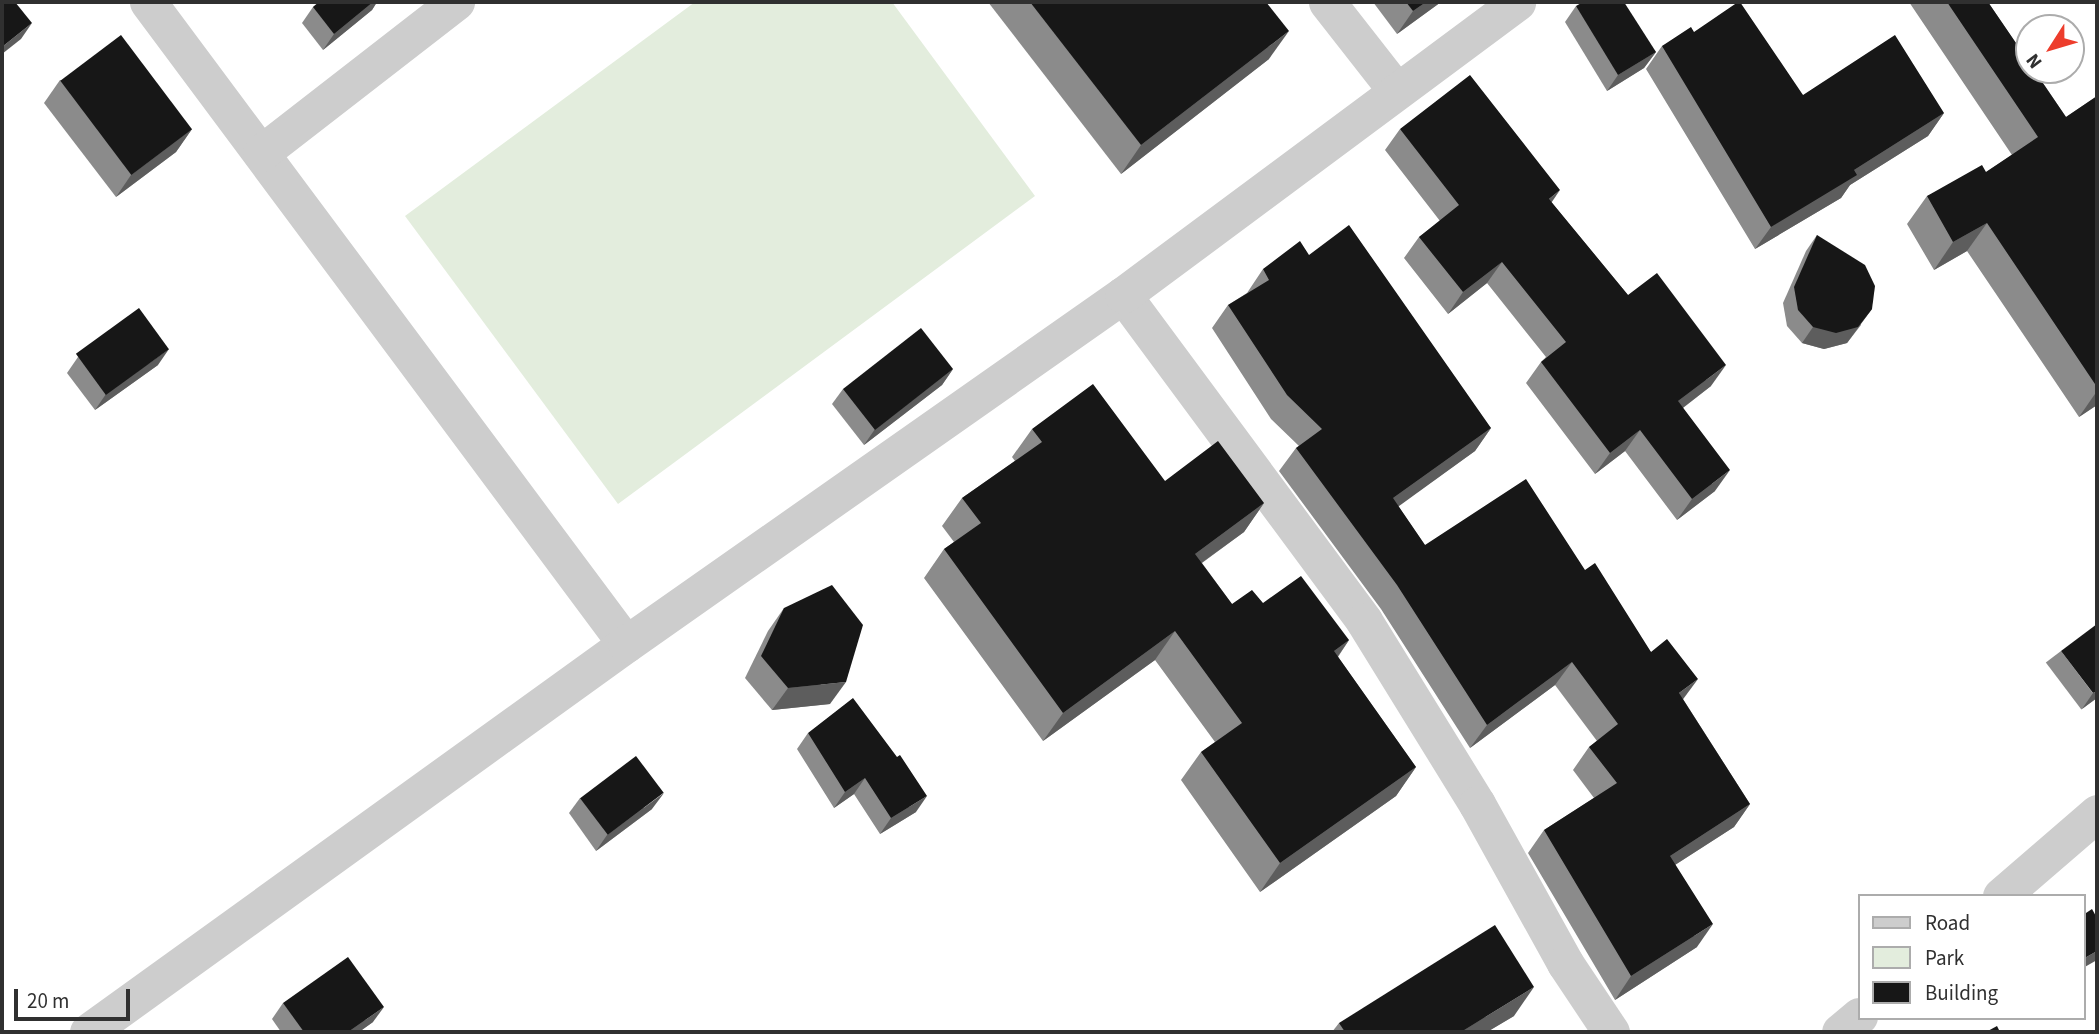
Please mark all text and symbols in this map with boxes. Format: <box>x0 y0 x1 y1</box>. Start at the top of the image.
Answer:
north arrow <box>2015 14 2085 84</box>
text: N <box>2020 48 2049 74</box>
legend <box>1857 894 2085 1020</box>
text: Road <box>1925 908 1970 938</box>
text: Park <box>1925 943 1964 973</box>
scale bar <box>18 974 133 1018</box>
text: Building <box>1925 978 1998 1008</box>
text: 20 m <box>27 986 69 1016</box>

